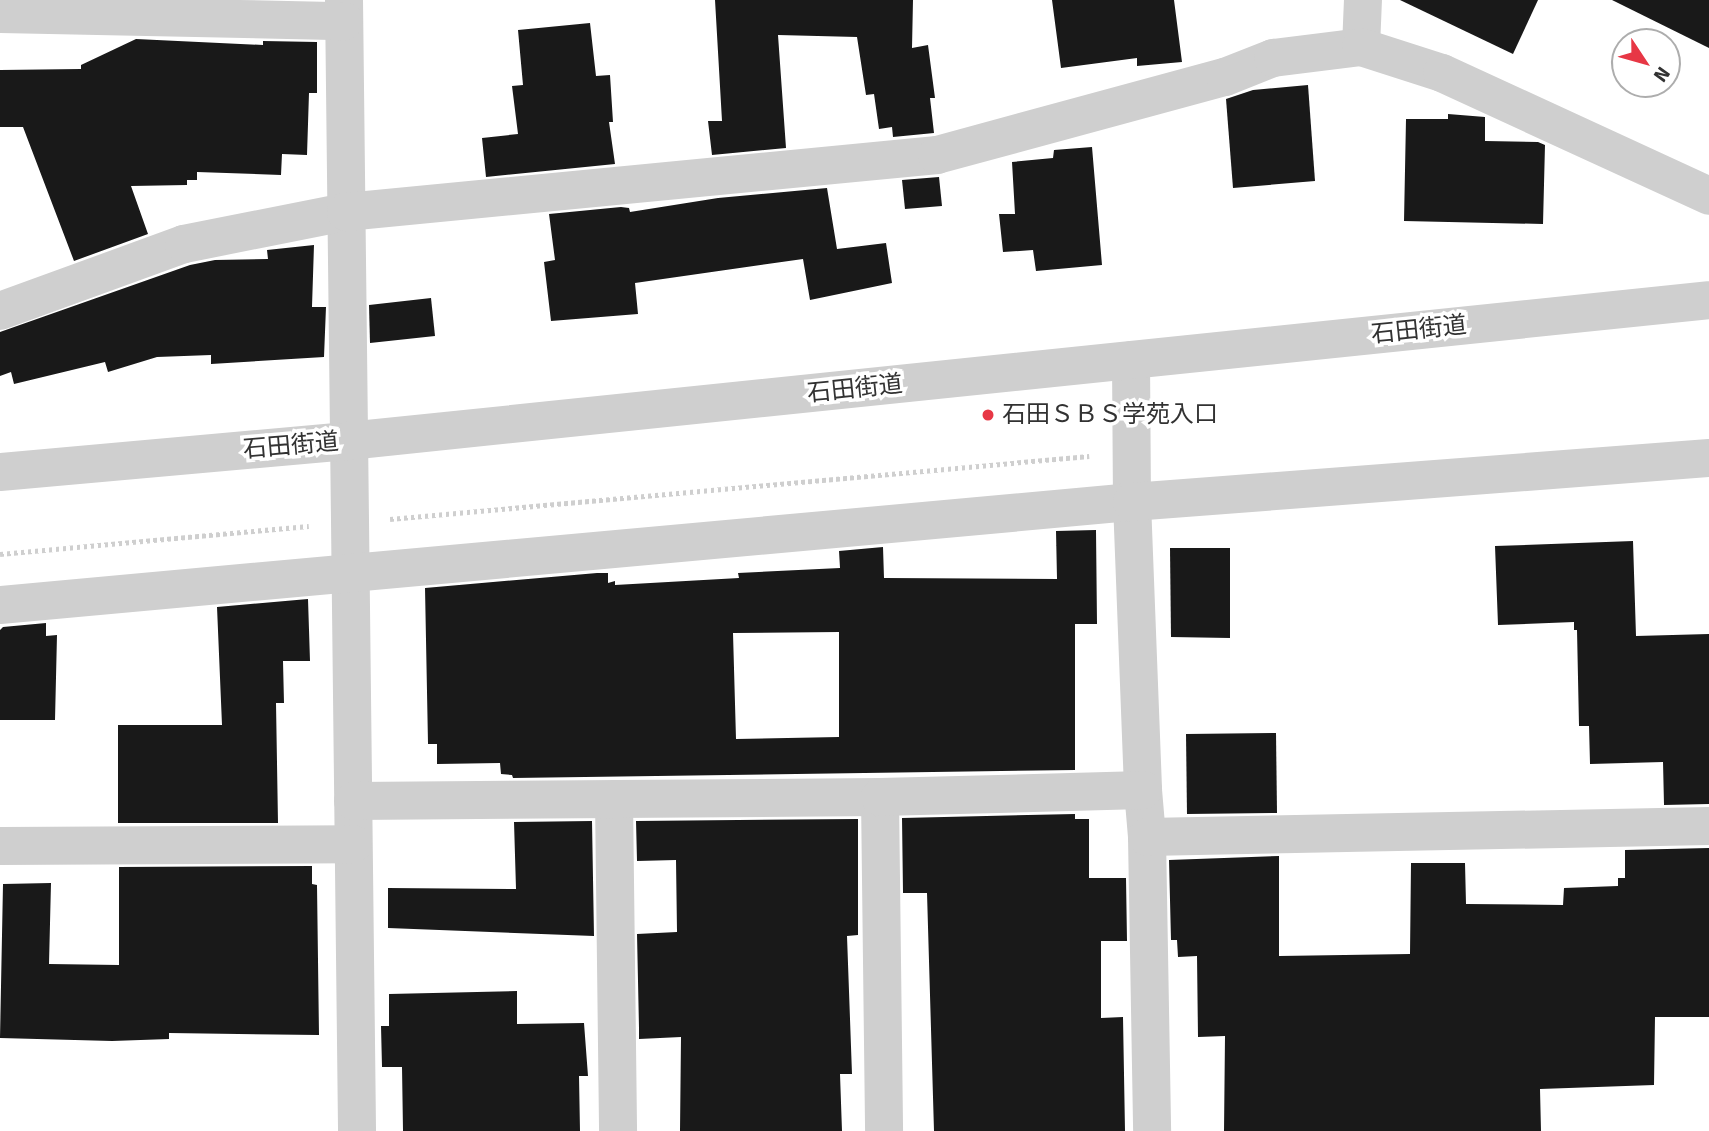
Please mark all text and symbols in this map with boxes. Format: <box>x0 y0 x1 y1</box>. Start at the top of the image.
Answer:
north arrow <box>1611 28 1681 98</box>
text: N <box>1648 62 1675 87</box>
street label: 石田街道 <box>1370 311 1468 349</box>
street label: 石田街道 <box>806 370 904 408</box>
place label: 石田ＳＢＳ学苑入口 <box>1002 401 1218 429</box>
marker: 石田ＳＢＳ学苑入口 <box>980 407 996 423</box>
street label: 石田街道 <box>242 427 340 465</box>

